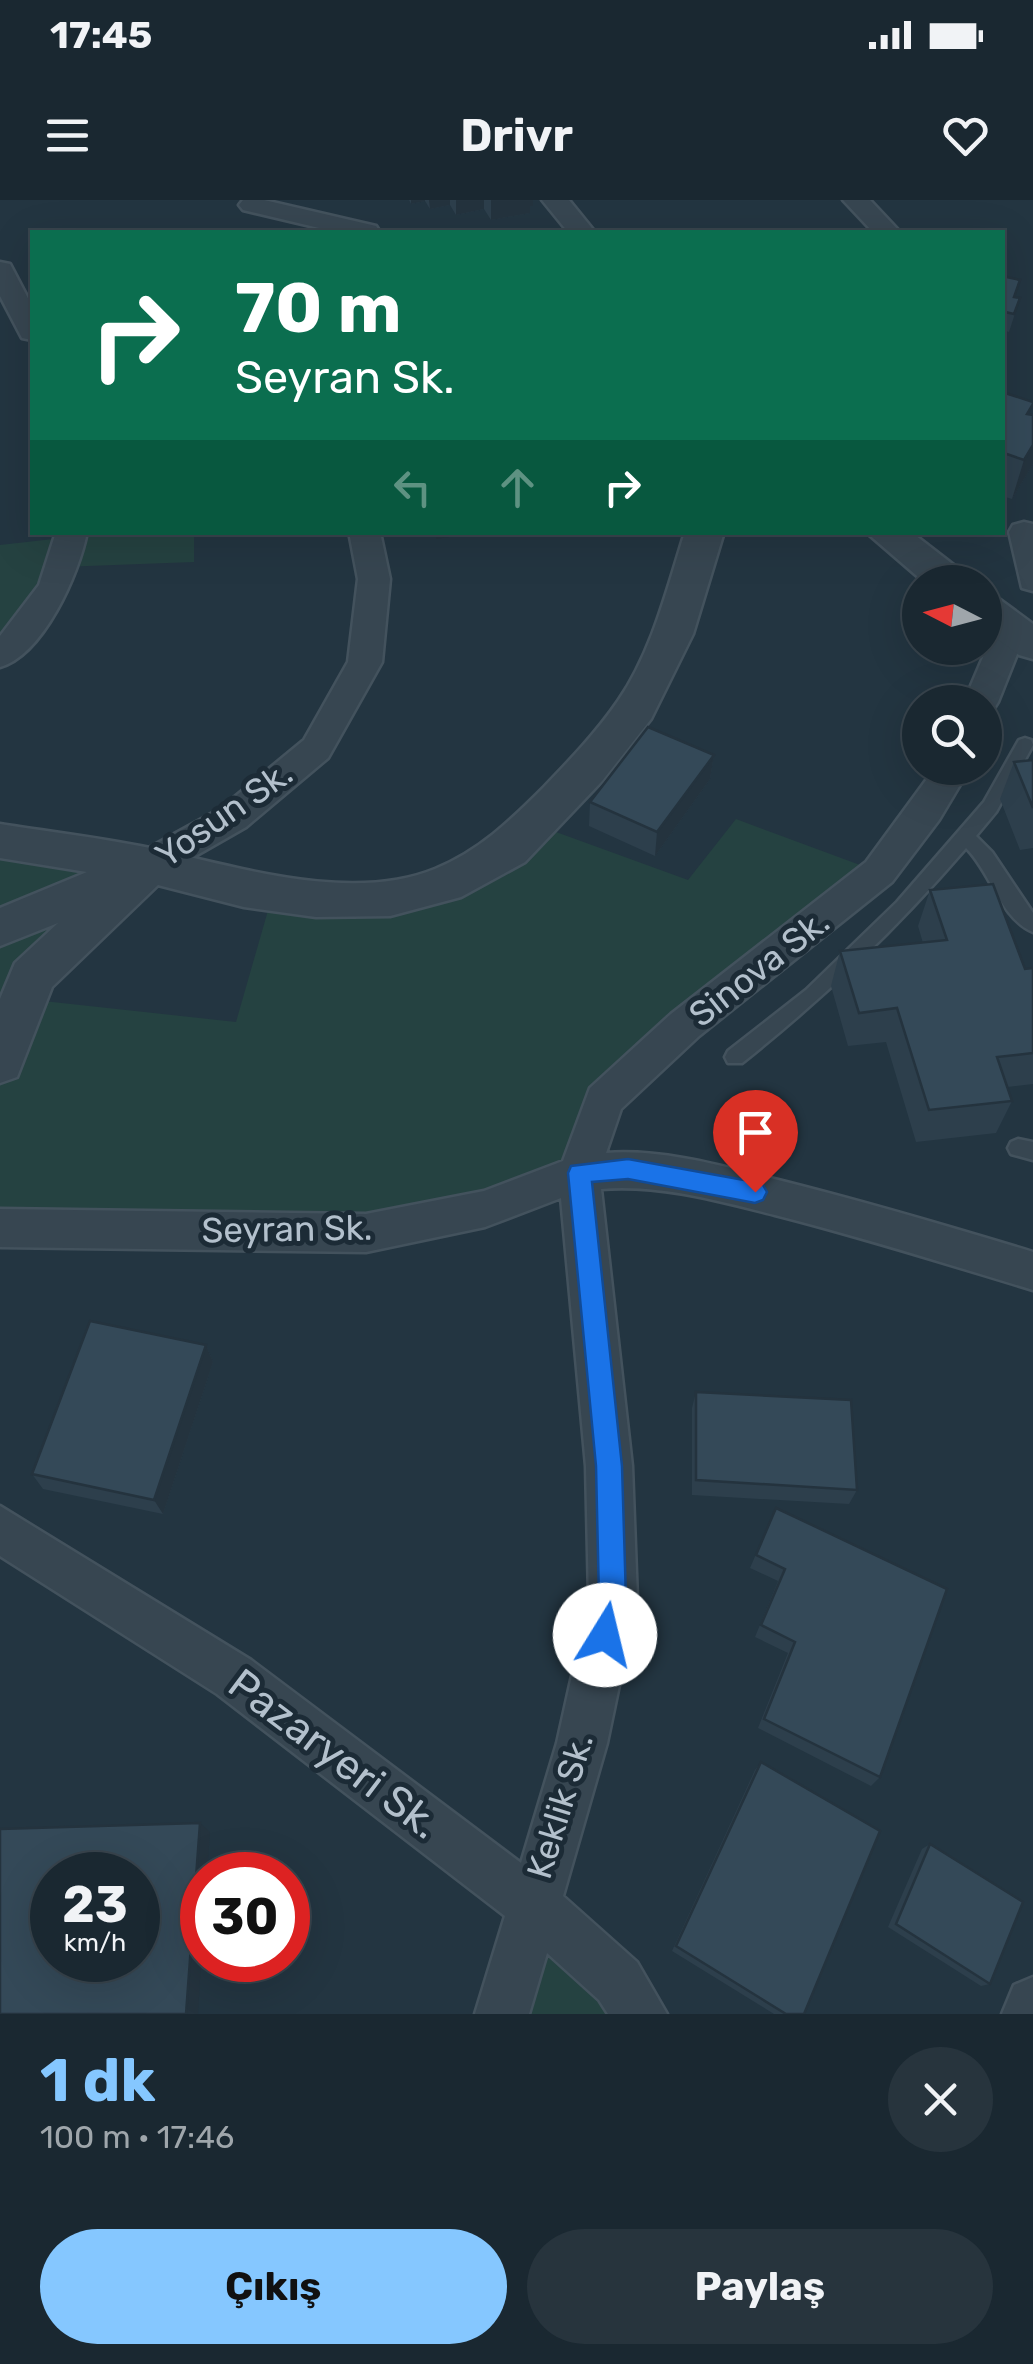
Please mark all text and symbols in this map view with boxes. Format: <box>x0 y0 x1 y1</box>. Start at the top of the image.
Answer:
text: 17:45 <box>50 12 152 58</box>
icon: menu <box>40 108 95 163</box>
icon: heart <box>938 108 993 163</box>
text: Drivr <box>460 109 573 162</box>
text: 70 m <box>235 267 402 350</box>
icon: right <box>70 270 200 400</box>
text: Seyran Sk. <box>235 351 455 404</box>
icon: left <box>385 460 440 515</box>
icon: ahead <box>490 460 545 515</box>
icon: right <box>595 460 650 515</box>
north arrow <box>902 565 1002 665</box>
map controls <box>902 565 1002 785</box>
button: search <box>902 685 1002 785</box>
street label: Yosun Sk. <box>148 752 300 876</box>
street label: Sinova Sk. <box>681 900 837 1036</box>
pin <box>713 1090 798 1193</box>
icon: arrive <box>728 1105 783 1160</box>
street label: Seyran Sk. <box>201 1207 373 1251</box>
position arrow <box>553 1583 657 1687</box>
street label: Pazaryeri Sk. <box>219 1659 449 1849</box>
street label: Keklik Sk. <box>518 1728 602 1884</box>
speed limit sign: 30 <box>180 1852 310 1982</box>
text: 23 <box>62 1875 128 1935</box>
text: km/h <box>64 1928 126 1957</box>
text: 1 dk <box>40 2045 156 2116</box>
button: close <box>888 2047 993 2152</box>
text: 100 m · 17:46 <box>40 2118 234 2156</box>
button: Çıkış <box>40 2229 507 2344</box>
button: Paylaş <box>527 2229 993 2344</box>

